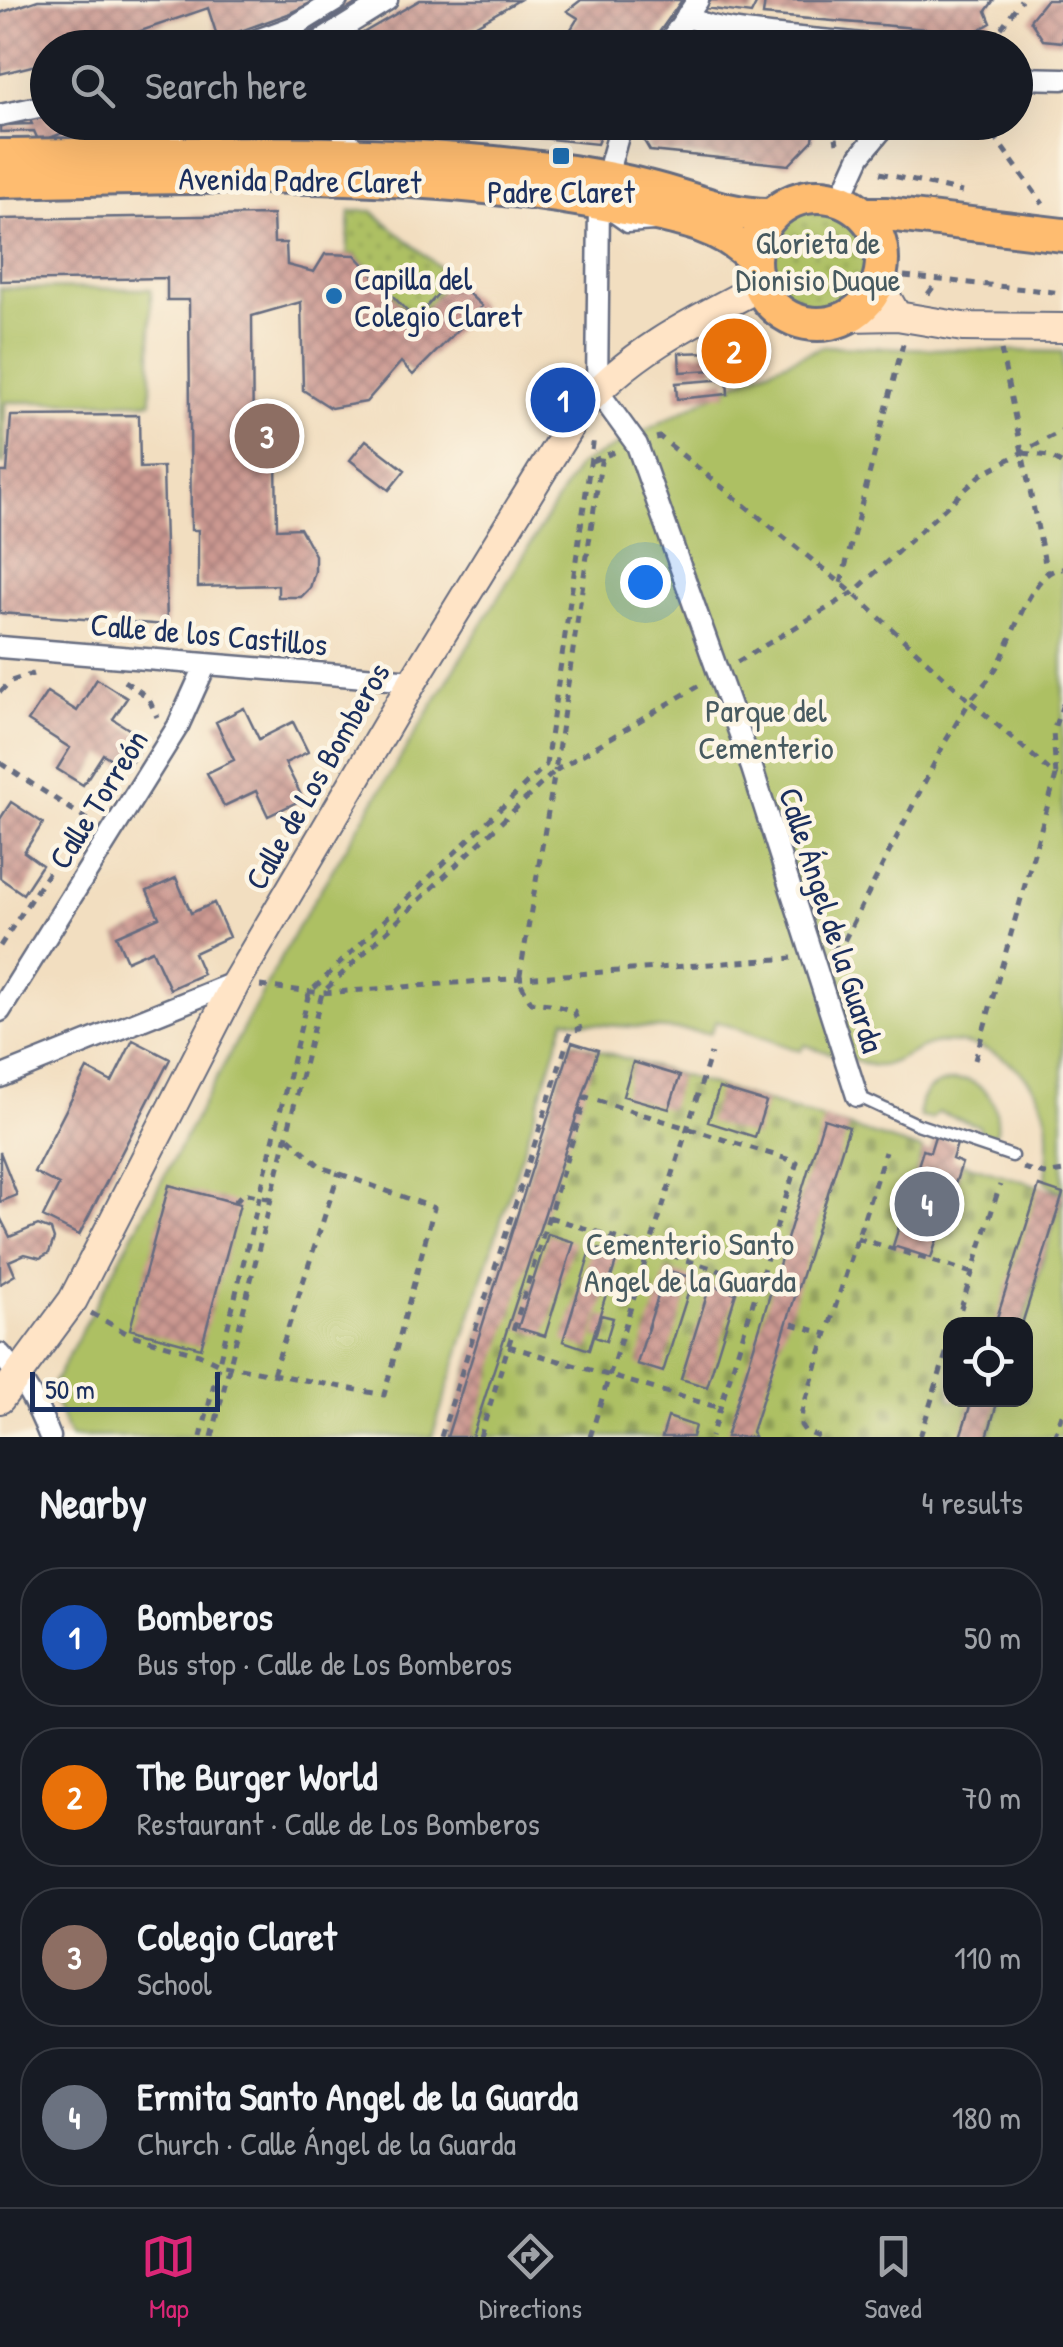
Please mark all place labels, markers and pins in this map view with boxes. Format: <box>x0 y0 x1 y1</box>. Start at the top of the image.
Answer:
marker: Padre Claret <box>550 145 572 167</box>
place label: Padre Claret <box>487 170 636 213</box>
place label: Capilla del Colegio Claret <box>354 257 523 337</box>
marker: Capilla del Colegio Claret <box>323 285 345 307</box>
pin: 2 <box>702 314 766 388</box>
pin: 1 <box>530 362 596 438</box>
pin: 3 <box>234 398 300 474</box>
pin: 4 <box>894 1166 960 1242</box>

